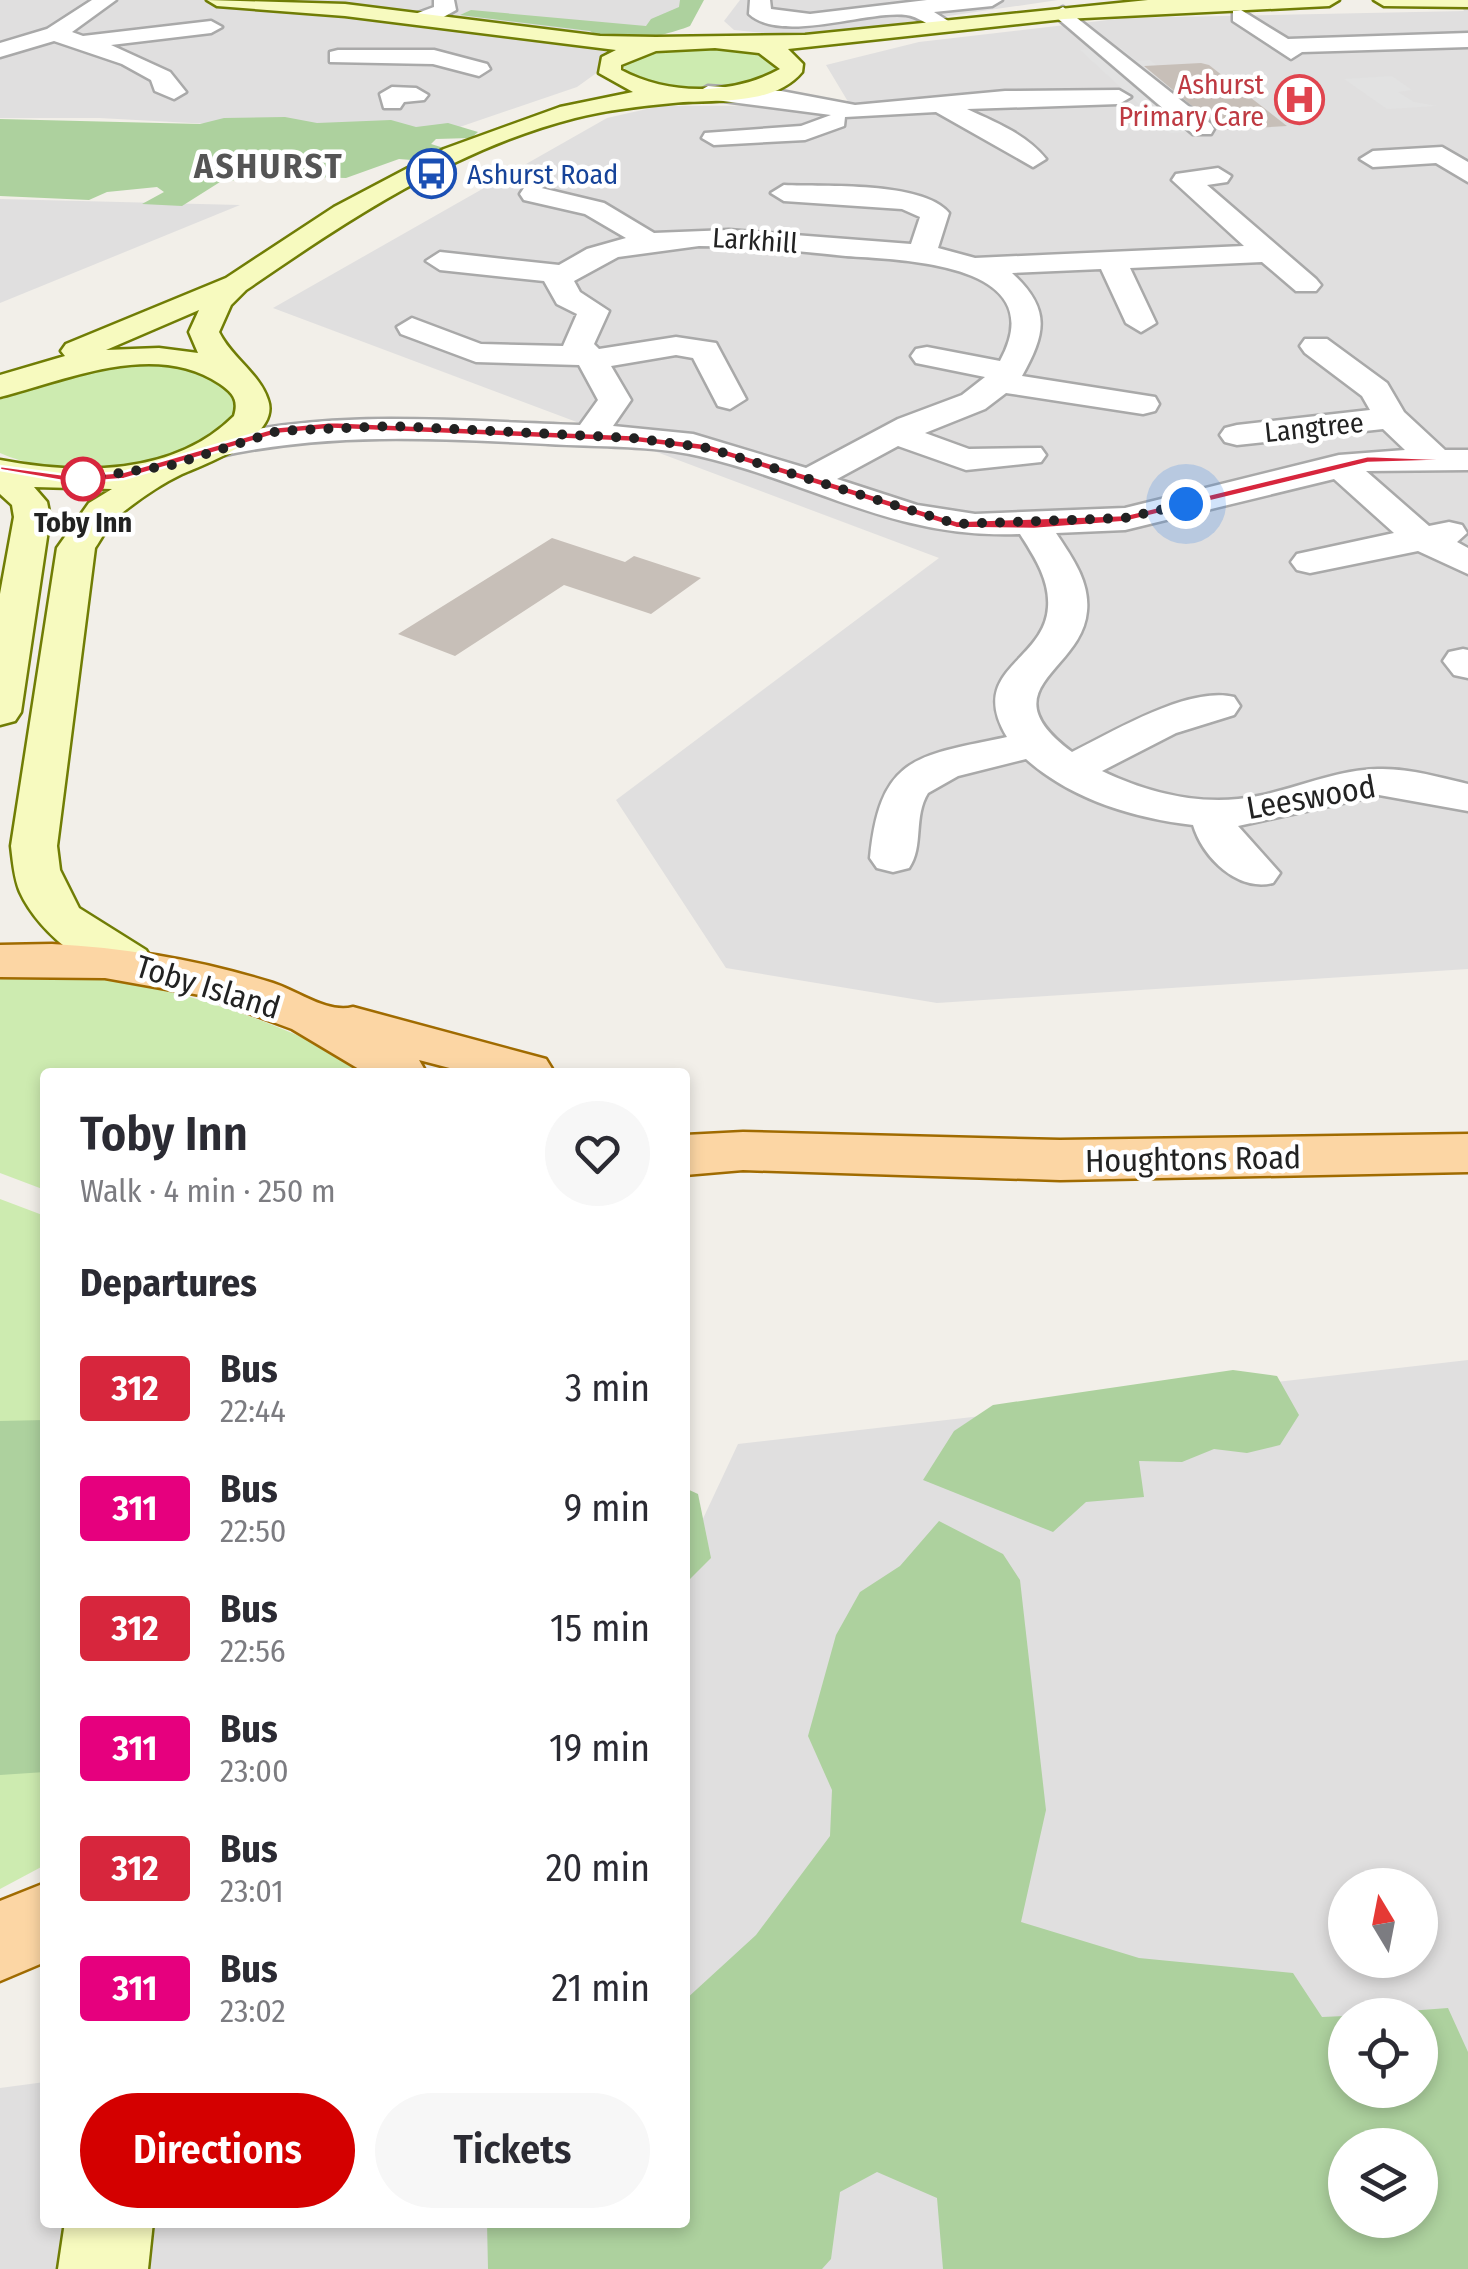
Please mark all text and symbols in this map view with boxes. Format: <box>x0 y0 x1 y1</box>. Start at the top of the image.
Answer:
place label: Ashurst Primary Care <box>1119 68 1265 133</box>
hospital icon: Ashurst Primary Care <box>1273 74 1325 126</box>
district label: ASHURST <box>193 145 344 187</box>
bus stop icon: Ashurst Road <box>406 148 458 200</box>
place label: Ashurst Road <box>467 158 618 191</box>
street label: Larkhill <box>711 221 799 260</box>
street label: Langtree <box>1263 406 1365 449</box>
marker: Toby Inn <box>62 458 104 500</box>
your location <box>1161 479 1211 529</box>
place label: Toby Inn <box>34 506 132 539</box>
street label: Leeswood <box>1244 767 1378 827</box>
street label: Toby Island <box>131 947 285 1027</box>
button: heart <box>545 1101 650 1206</box>
text: Toby Inn <box>80 1105 248 1163</box>
street label: Houghtons Road <box>1085 1138 1301 1180</box>
text: Walk · 4 min · 250 m <box>80 1172 336 1210</box>
text: Departures <box>80 1260 257 1306</box>
text: Bus <box>220 1346 278 1392</box>
text: 3 min <box>565 1365 650 1411</box>
text: 312 <box>112 1367 158 1409</box>
text: 22:44 <box>220 1392 286 1430</box>
text: Bus <box>220 1466 278 1512</box>
text: 9 min <box>564 1485 650 1531</box>
text: 311 <box>113 1487 157 1529</box>
text: 22:50 <box>220 1512 287 1550</box>
text: Bus <box>220 1586 278 1632</box>
text: 15 min <box>550 1605 650 1651</box>
text: 312 <box>112 1607 158 1649</box>
text: 22:56 <box>220 1632 286 1670</box>
text: Bus <box>220 1706 278 1752</box>
text: 19 min <box>549 1725 650 1771</box>
text: 311 <box>113 1727 157 1769</box>
text: 23:00 <box>220 1752 289 1790</box>
text: Bus <box>220 1826 278 1872</box>
text: 20 min <box>546 1845 650 1891</box>
text: 312 <box>112 1847 158 1889</box>
north arrow <box>1328 1868 1438 1978</box>
map controls <box>1328 1868 1438 2238</box>
text: 23:01 <box>220 1872 284 1910</box>
text: Bus <box>220 1946 278 1992</box>
text: 21 min <box>552 1965 650 2011</box>
text: 311 <box>113 1967 157 2009</box>
text: 23:02 <box>220 1992 286 2030</box>
button: locate <box>1328 1998 1438 2108</box>
button: Directions <box>80 2093 355 2208</box>
button: Tickets <box>375 2093 650 2208</box>
button: layers <box>1328 2128 1438 2238</box>

